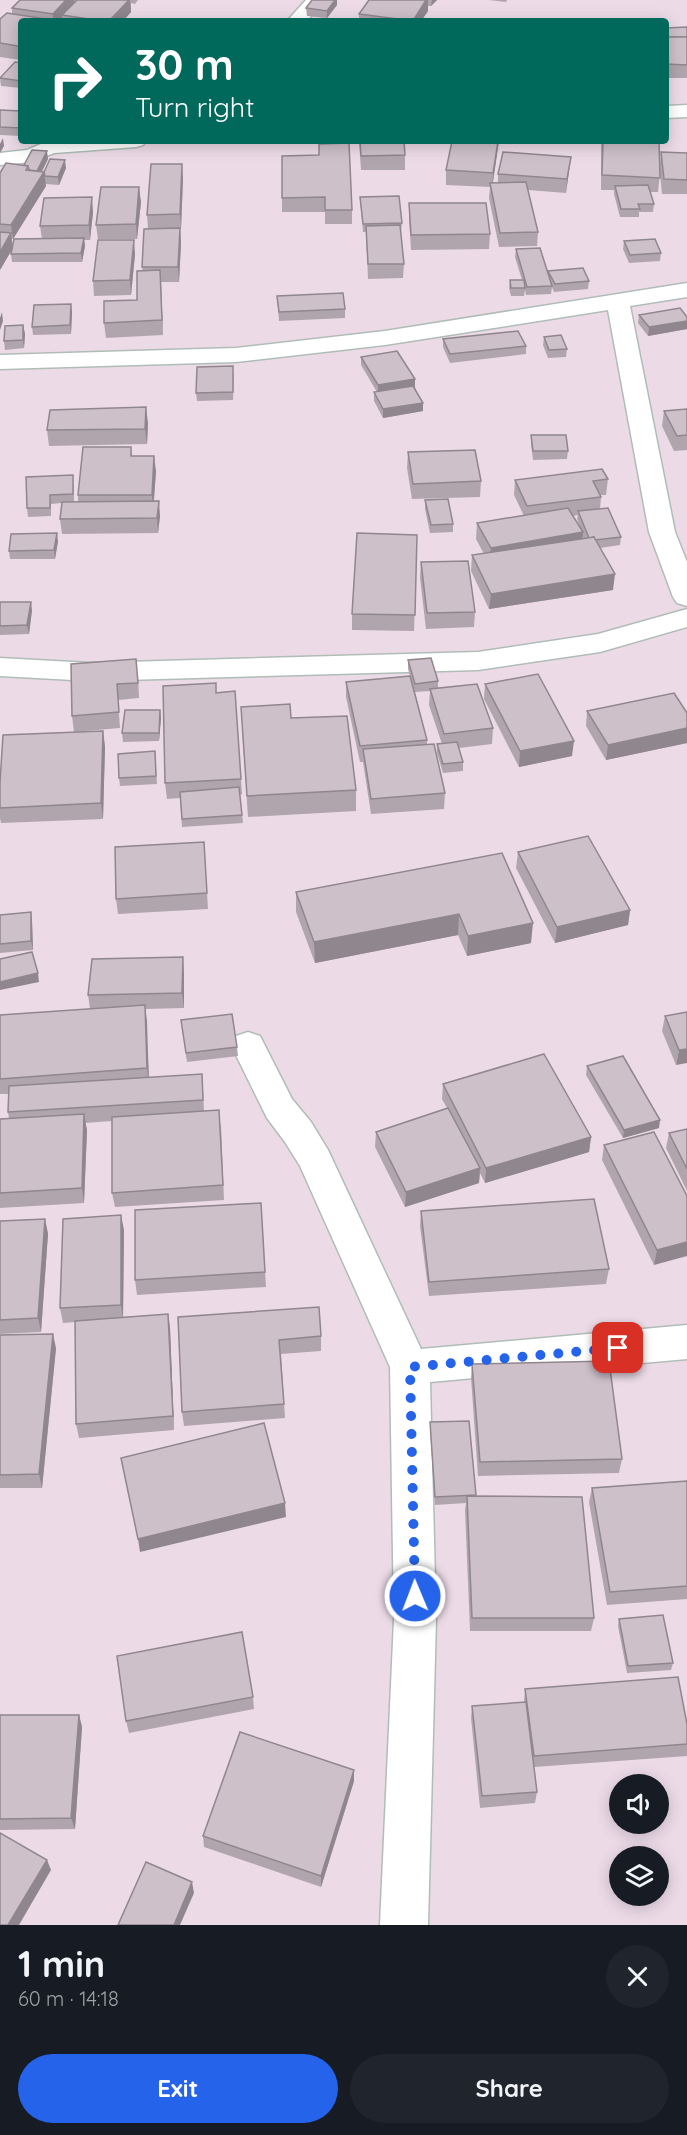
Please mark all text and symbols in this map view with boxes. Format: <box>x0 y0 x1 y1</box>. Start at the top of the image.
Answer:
text: 30 m <box>135 38 234 91</box>
icon: right <box>36 42 114 120</box>
text: Turn right <box>135 90 254 124</box>
pin <box>592 1322 643 1373</box>
icon: arrive <box>601 1331 634 1364</box>
position arrow <box>383 1564 447 1628</box>
map controls <box>609 1774 669 1906</box>
button: sound <box>609 1774 669 1834</box>
button: layers <box>609 1846 669 1906</box>
text: 1 min <box>18 1941 105 1986</box>
button: close <box>606 1945 669 2008</box>
text: 60 m · 14:18 <box>18 1986 119 2011</box>
button: Exit <box>18 2054 338 2123</box>
button: Share <box>350 2054 669 2123</box>

